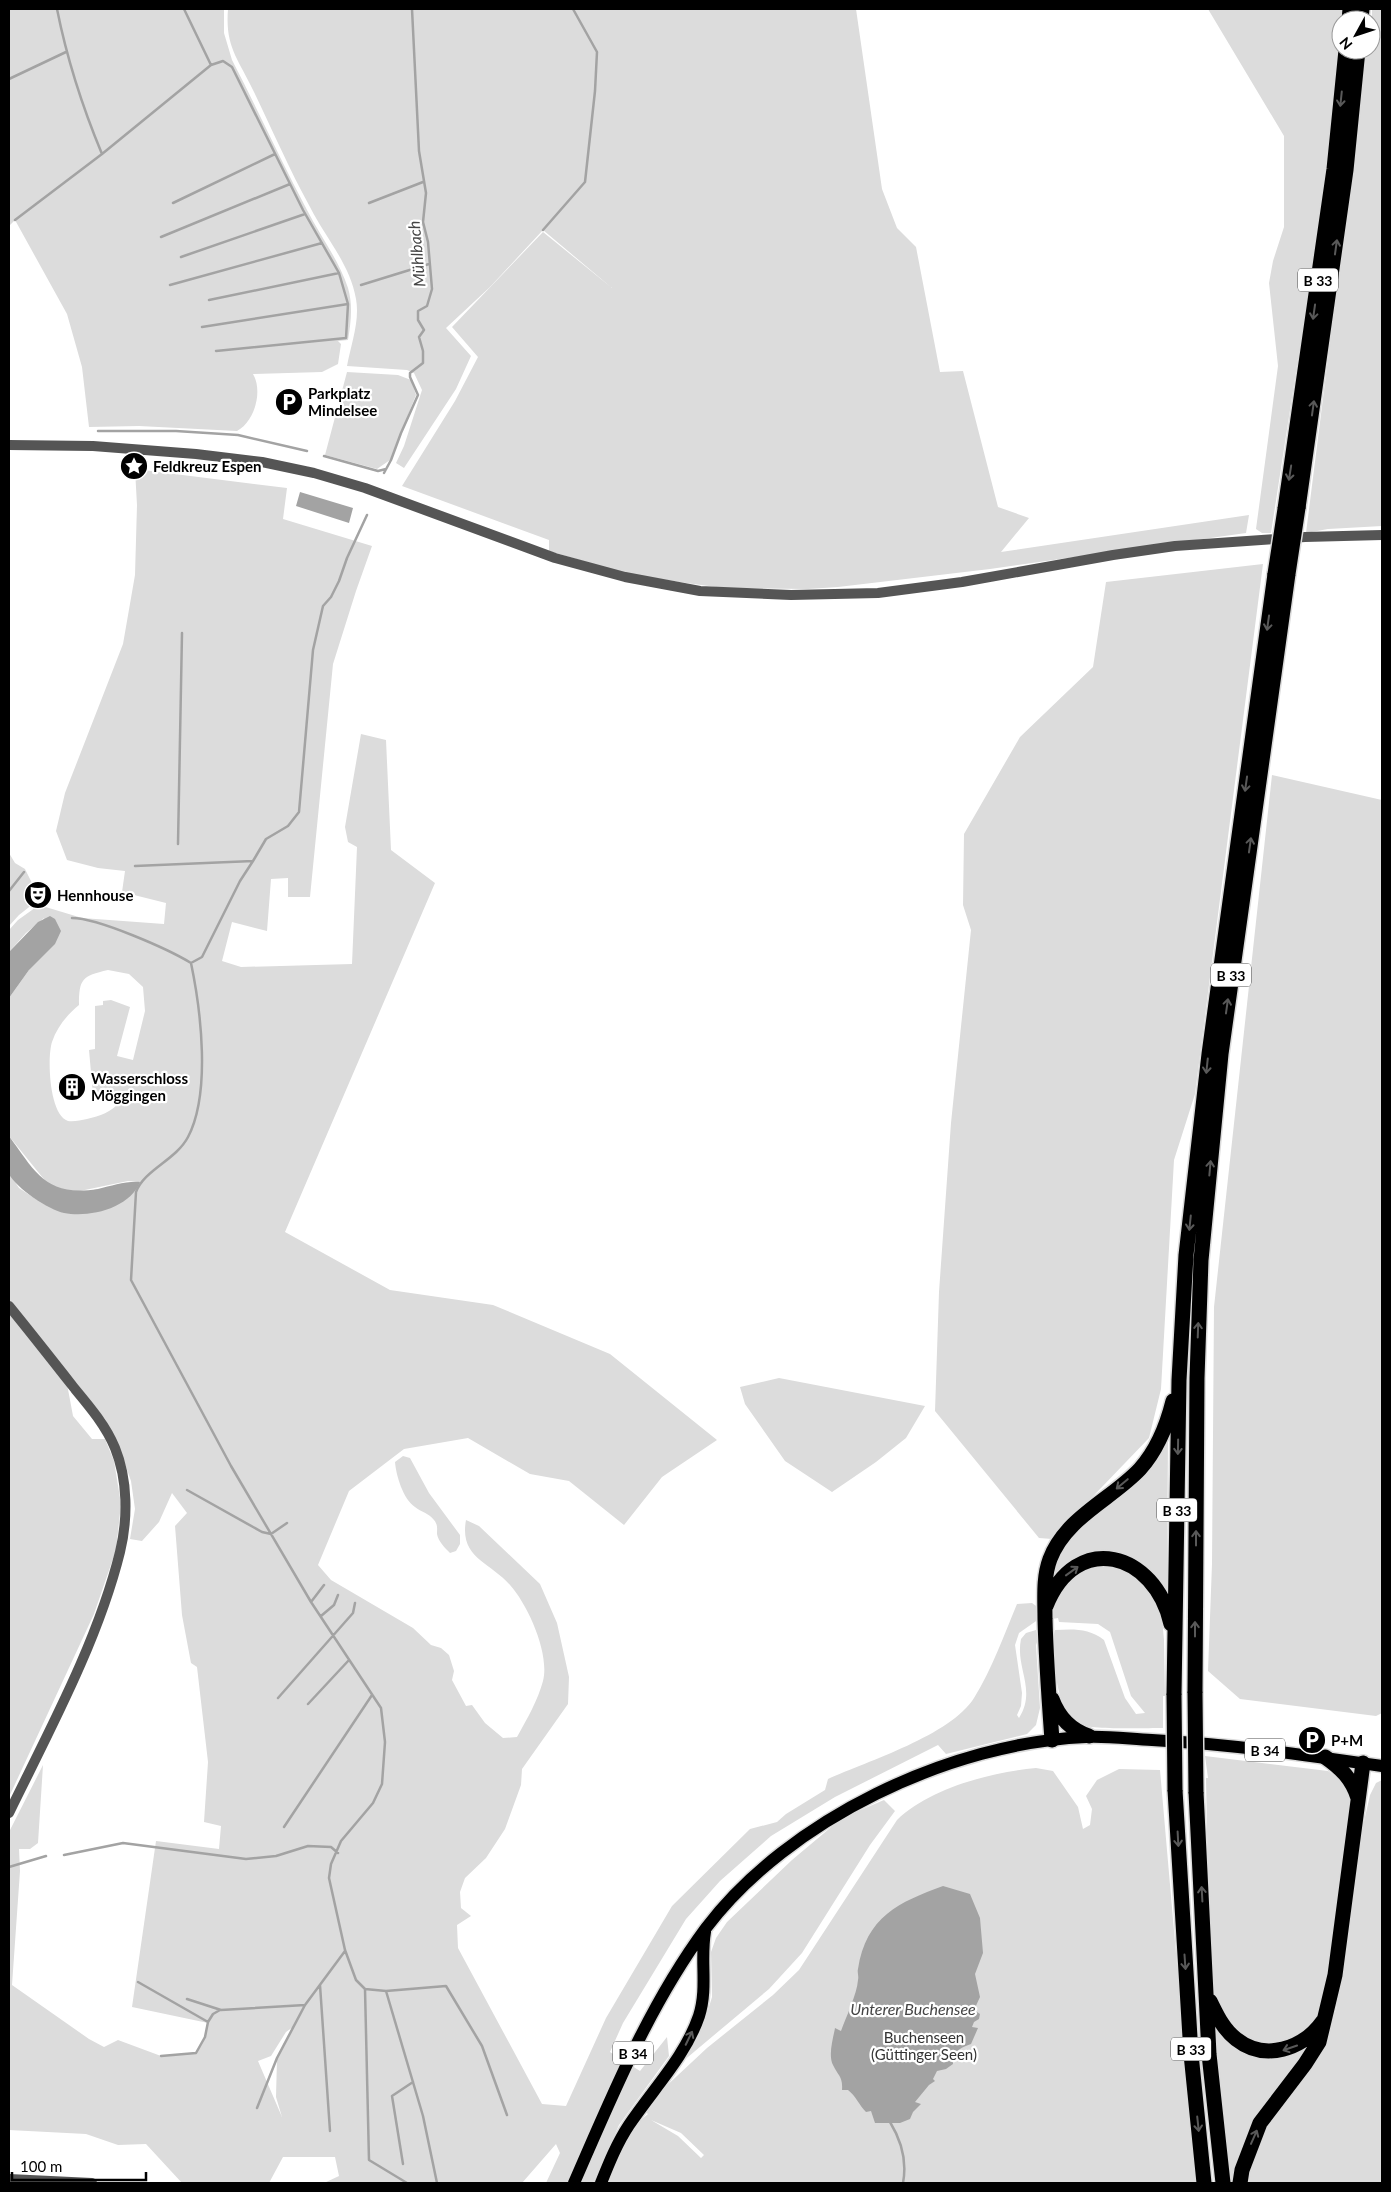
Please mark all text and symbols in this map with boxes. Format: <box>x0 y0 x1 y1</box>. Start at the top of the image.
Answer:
north arrow <box>1331 10 1381 60</box>
text: N <box>1336 34 1356 53</box>
one-way arrow <box>1336 90 1346 106</box>
water label: Mühlbach <box>404 220 428 288</box>
one-way arrow <box>1331 239 1341 255</box>
road number: B 33 <box>1298 268 1338 292</box>
one-way arrow <box>1309 303 1319 319</box>
place label: Parkplatz Mindelsee <box>308 384 377 419</box>
parking icon: Parkplatz Mindelsee <box>274 387 304 417</box>
one-way arrow <box>1308 400 1318 416</box>
place icon: Feldkreuz Espen <box>119 451 149 481</box>
place label: Feldkreuz Espen <box>153 457 262 475</box>
one-way arrow <box>1285 464 1295 480</box>
one-way arrow <box>1263 614 1273 630</box>
one-way arrow <box>1241 775 1251 791</box>
one-way arrow <box>1245 837 1255 853</box>
theatre icon: Hennhouse <box>23 880 53 910</box>
place label: Hennhouse <box>57 886 133 904</box>
road number: B 33 <box>1211 964 1251 986</box>
one-way arrow <box>1222 998 1232 1014</box>
one-way arrow <box>1202 1058 1212 1074</box>
place label: Wasserschloss Möggingen <box>91 1069 188 1104</box>
building icon: Wasserschloss Möggingen <box>57 1072 87 1102</box>
one-way arrow <box>1205 1160 1215 1176</box>
one-way arrow <box>1185 1215 1195 1231</box>
one-way arrow <box>1194 1322 1203 1338</box>
one-way arrow <box>1173 1438 1183 1454</box>
one-way arrow <box>1115 1479 1128 1490</box>
road number: B 33 <box>1157 1498 1197 1522</box>
one-way arrow <box>1191 1531 1201 1547</box>
one-way arrow <box>1065 1565 1078 1576</box>
one-way arrow <box>1190 1622 1200 1638</box>
parking icon: P+M <box>1297 1725 1327 1755</box>
place label: P+M <box>1331 1731 1363 1749</box>
road number: B 34 <box>1245 1738 1285 1762</box>
one-way arrow <box>1173 1830 1183 1847</box>
one-way arrow <box>1197 1886 1206 1902</box>
one-way arrow <box>1181 1954 1190 1970</box>
water label: Unterer Buchensee <box>850 1999 976 2018</box>
park label: Buchenseen (Güttinger Seen) <box>871 2028 977 2063</box>
one-way arrow <box>685 2031 694 2046</box>
road number: B 33 <box>1171 2038 1211 2060</box>
road number: B 34 <box>613 2042 653 2064</box>
one-way arrow <box>1282 2043 1298 2053</box>
one-way arrow <box>1193 2116 1203 2132</box>
one-way arrow <box>1249 2130 1259 2145</box>
scale bar <box>12 2150 146 2182</box>
text: 100 m <box>20 2157 62 2175</box>

